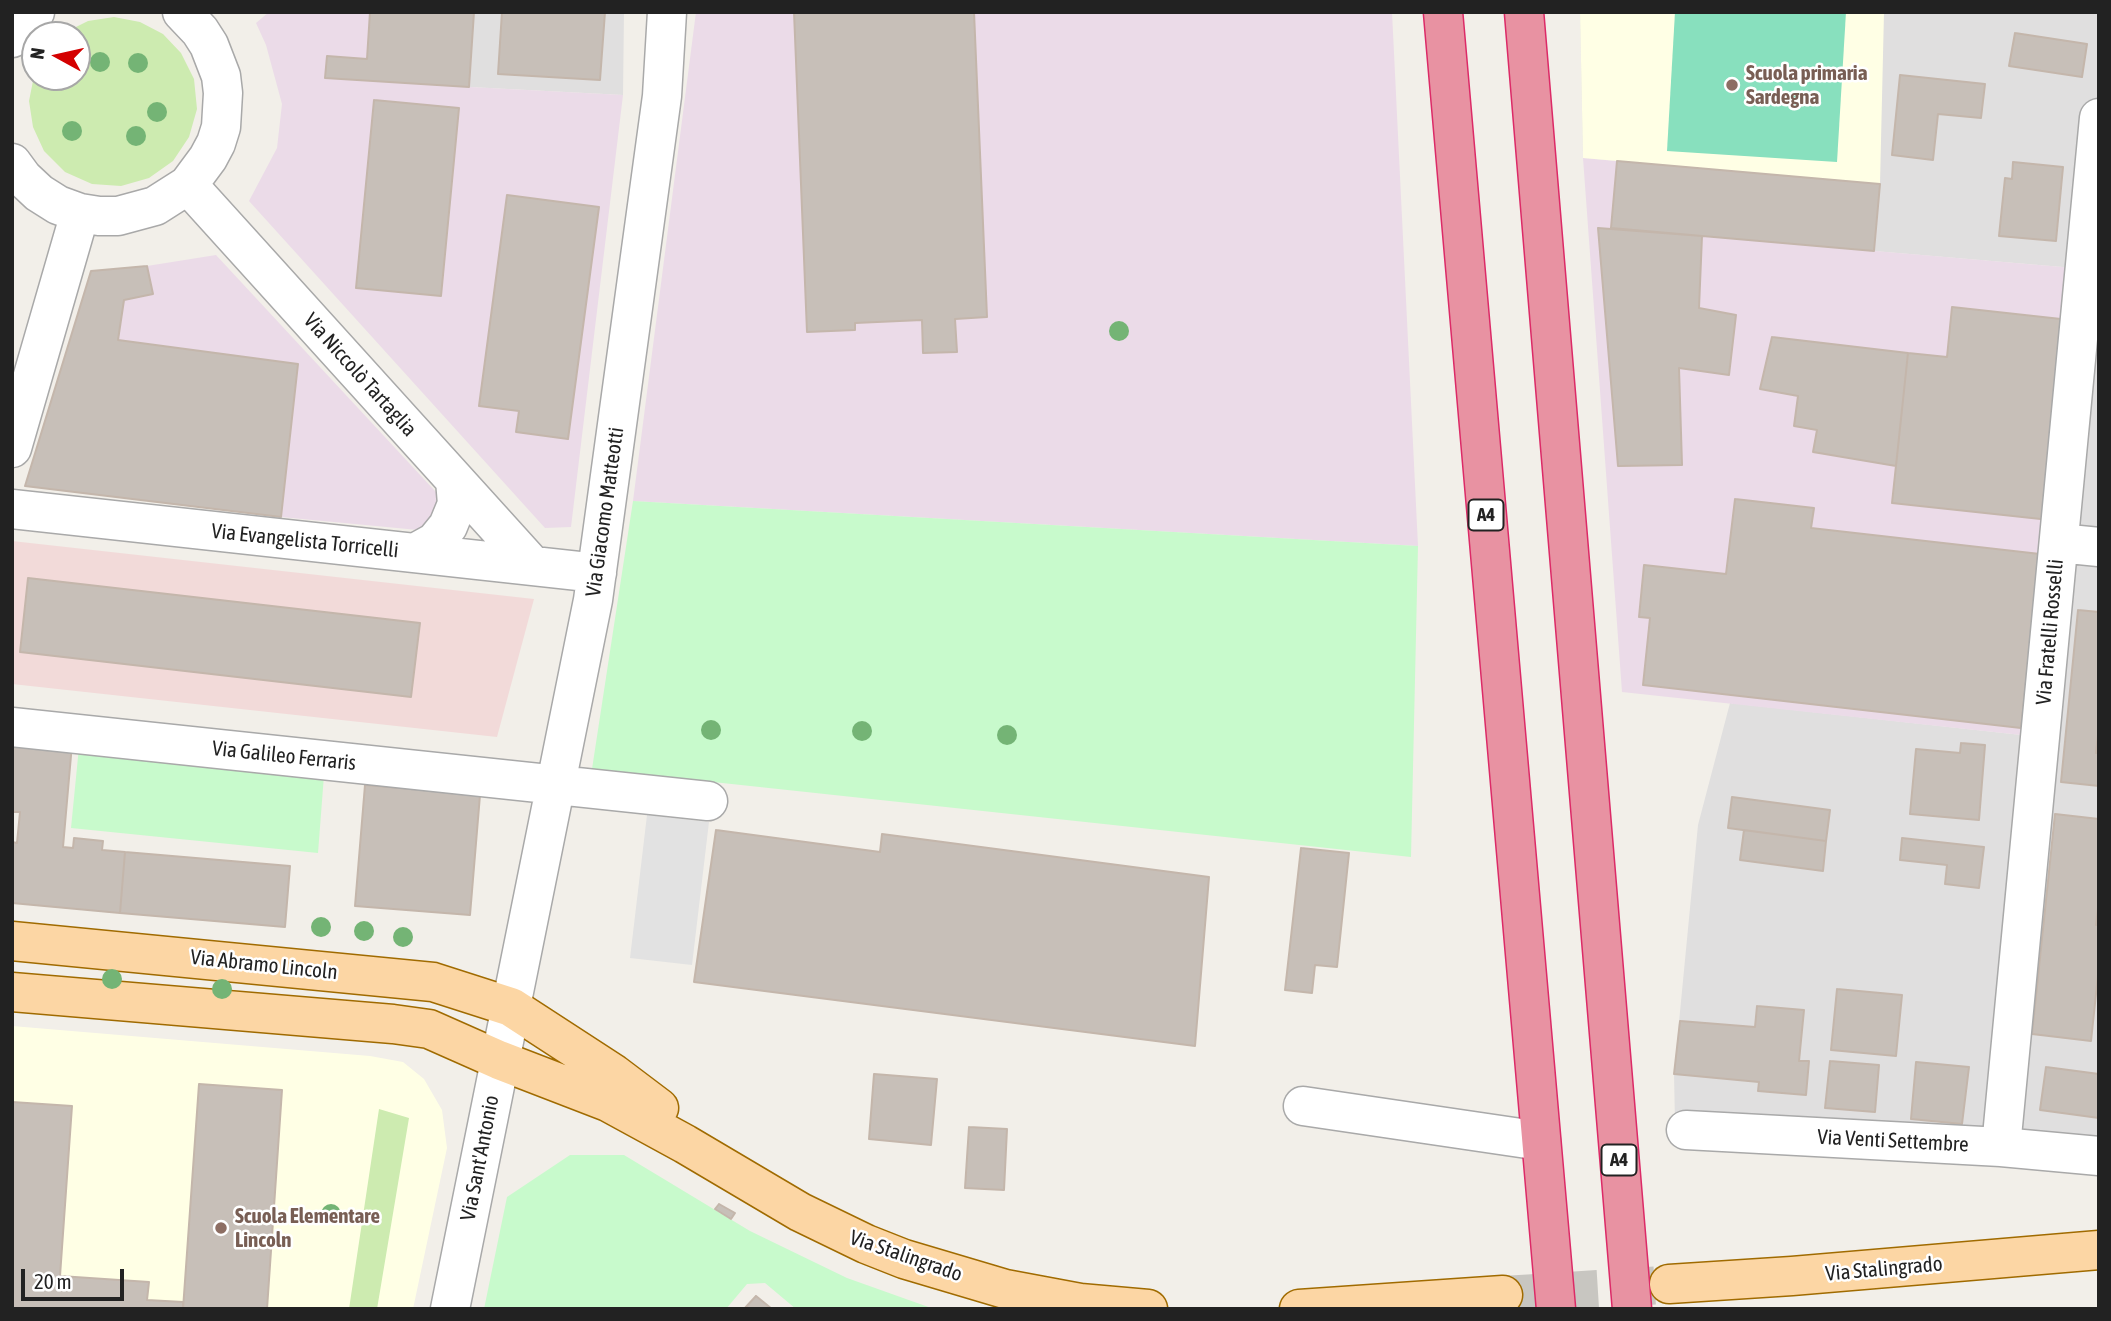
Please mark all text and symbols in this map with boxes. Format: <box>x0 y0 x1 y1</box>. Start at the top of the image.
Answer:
north arrow <box>21 21 91 91</box>
text: N <box>26 46 49 60</box>
place label: Scuola primaria Sardegna <box>1746 60 1867 110</box>
marker: Scuola primaria Sardegna <box>1724 77 1740 93</box>
street label: Via Niccolò Tartaglia <box>298 308 422 442</box>
street label: Via Giacomo Matteotti <box>581 426 629 598</box>
road number: A4 <box>1468 500 1504 530</box>
street label: Via Evangelista Torricelli <box>210 519 400 563</box>
street label: Via Fratelli Rosselli <box>2031 558 2069 706</box>
street label: Via Galileo Ferraris <box>211 736 357 776</box>
street label: Via Abramo Lincoln <box>189 945 339 985</box>
street label: Via Sant'Antonio <box>456 1093 504 1223</box>
street label: Via Venti Settembre <box>1817 1124 1969 1158</box>
road number: A4 <box>1602 1144 1636 1176</box>
place label: Scuola Elementare Lincoln <box>235 1203 380 1253</box>
marker: Scuola Elementare Lincoln <box>213 1220 229 1236</box>
street label: Via Stalingrado <box>846 1225 966 1287</box>
street label: Via Stalingrado <box>1824 1251 1944 1287</box>
scale bar <box>24 1254 128 1298</box>
text: 20 m <box>34 1269 72 1293</box>

